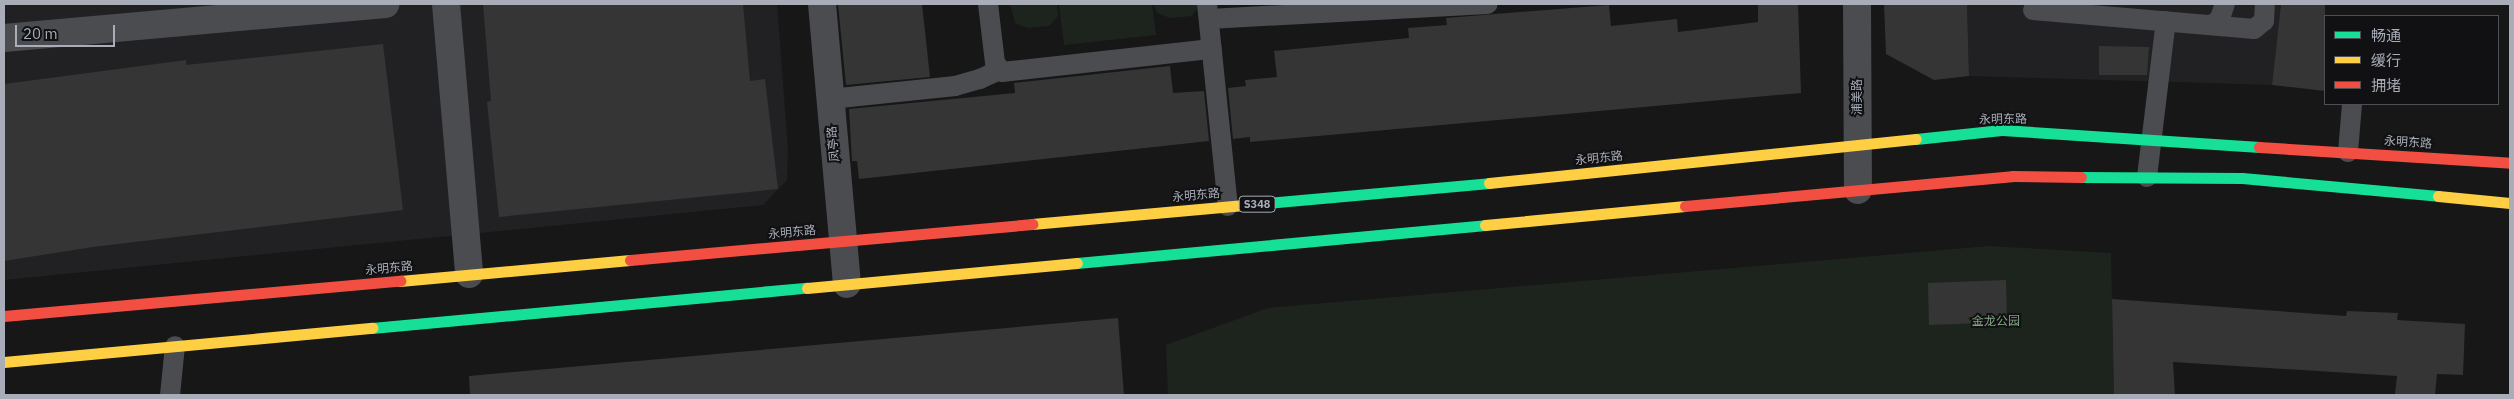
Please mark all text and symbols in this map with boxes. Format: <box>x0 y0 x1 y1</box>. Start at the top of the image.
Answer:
scale bar <box>18 15 118 47</box>
legend <box>2324 15 2499 105</box>
text: 20 m <box>23 24 58 43</box>
text: 畅通 <box>2371 26 2401 45</box>
text: 缓行 <box>2371 51 2401 70</box>
text: 拥堵 <box>2371 76 2401 95</box>
street label: 浦美路 <box>1850 79 1864 115</box>
street label: 永明东路 <box>1979 111 2027 127</box>
street label: 凤亭路 <box>824 125 842 163</box>
street label: 永明东路 <box>2384 133 2432 151</box>
street label: 永明东路 <box>1574 148 1624 168</box>
street label: 永明东路 <box>1171 186 1221 204</box>
road number: S348 <box>1238 195 1276 212</box>
street label: 永明东路 <box>767 223 817 241</box>
street label: 永明东路 <box>364 259 414 277</box>
park label: 金龙公园 <box>1972 314 2020 328</box>

